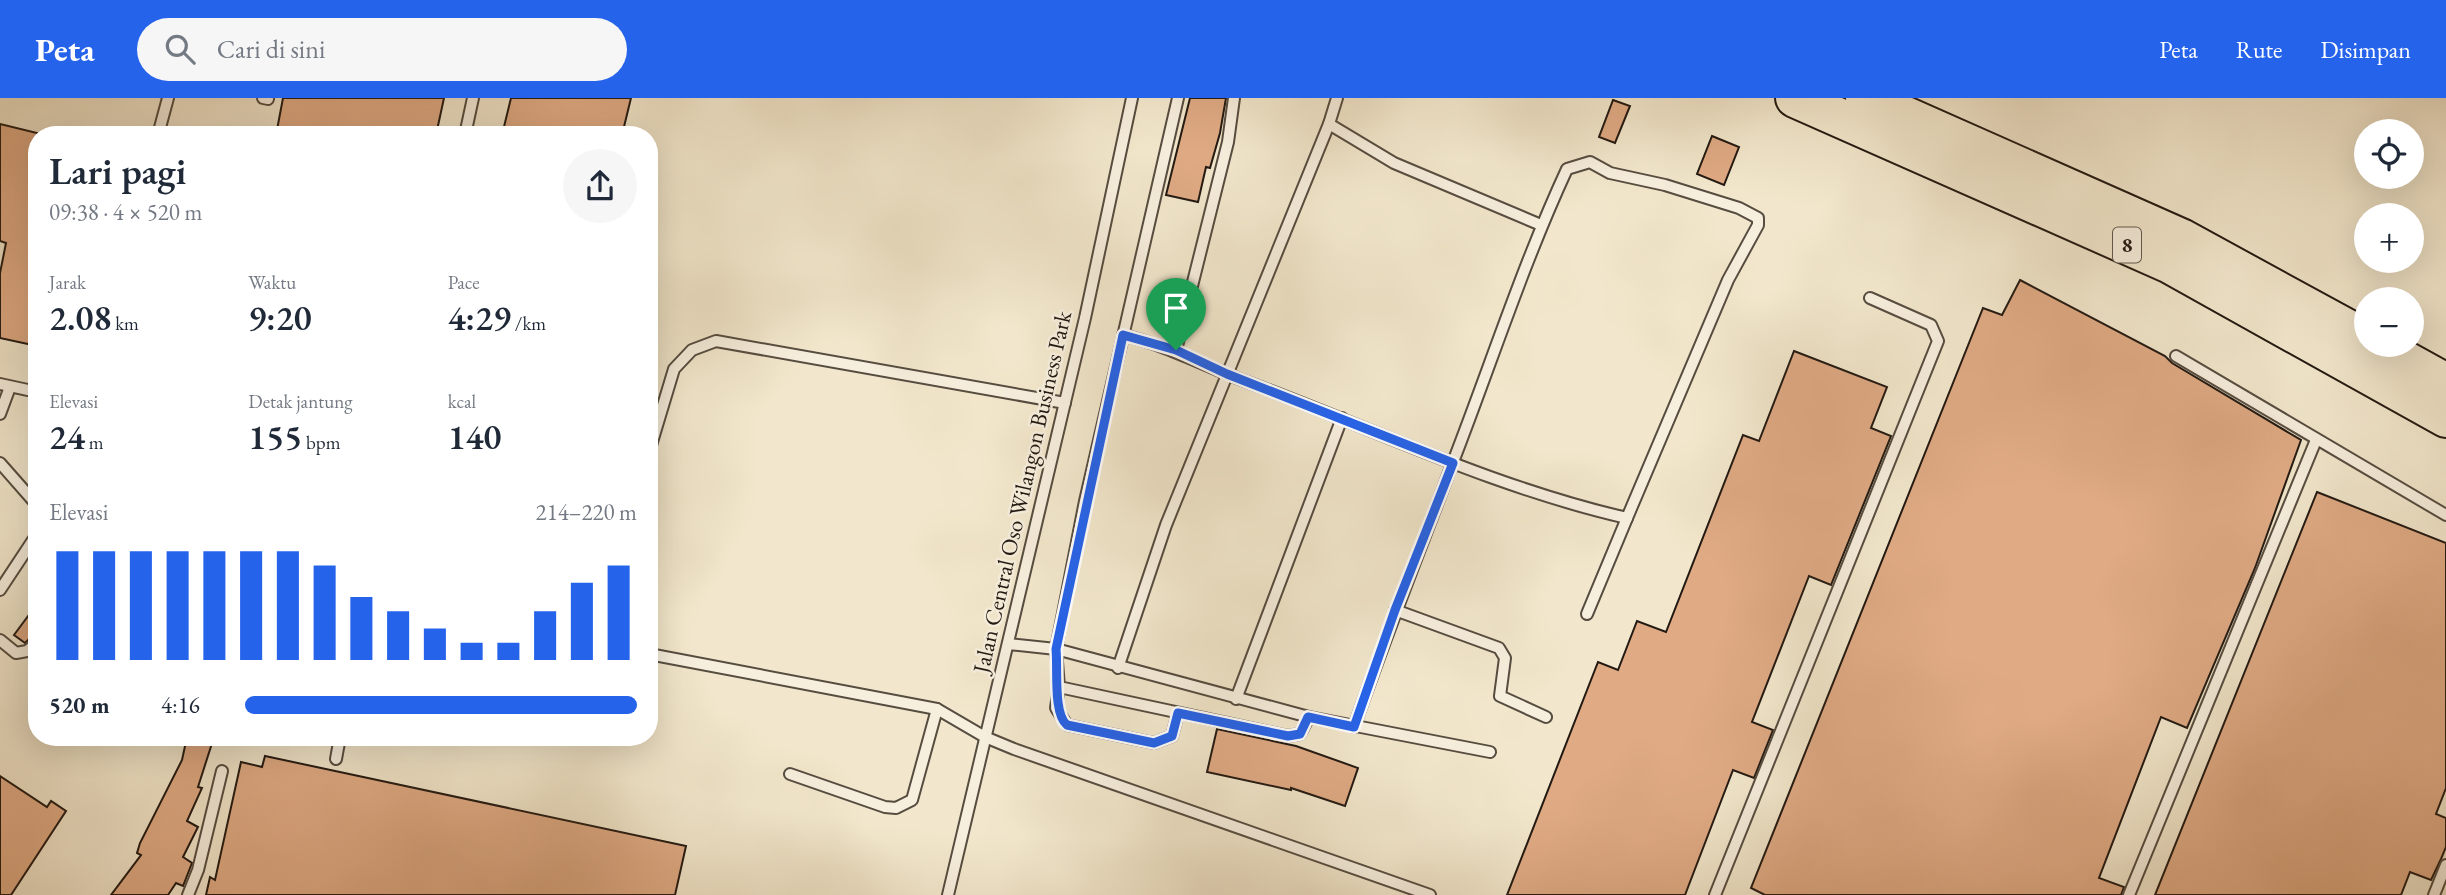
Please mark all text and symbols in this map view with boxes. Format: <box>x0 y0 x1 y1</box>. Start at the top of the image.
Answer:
search box <box>137 18 627 81</box>
text: Peta <box>35 28 95 71</box>
icon: search <box>161 30 199 68</box>
text: Cari di sini <box>217 32 325 66</box>
text: Peta <box>2159 34 2198 65</box>
text: Rute <box>2236 34 2282 65</box>
text: Disimpan <box>2320 34 2411 65</box>
map controls <box>2354 119 2424 357</box>
button: locate <box>2354 119 2424 189</box>
text: Lari pagi <box>49 146 186 195</box>
button: share <box>563 149 637 223</box>
text: 09:38 · 4 × 520 m <box>49 197 202 227</box>
button: + <box>2354 203 2424 273</box>
road number: 8 <box>2113 228 2141 262</box>
text: Jarak <box>49 270 86 295</box>
text: Waktu <box>248 270 296 295</box>
text: Pace <box>448 270 480 295</box>
pin <box>1146 278 1206 350</box>
button: − <box>2354 287 2424 357</box>
icon: arrive <box>1157 289 1195 327</box>
text: 2.08 <box>49 295 111 340</box>
text: 9:20 <box>248 295 312 340</box>
text: 4:29 <box>448 295 511 340</box>
street label: Jalan Central Oso Wilangon Business Park <box>965 307 1079 678</box>
text: km <box>111 311 139 336</box>
text: /km <box>511 311 546 336</box>
text: Elevasi <box>49 389 98 414</box>
text: Detak jantung <box>248 389 353 414</box>
text: kcal <box>448 389 476 414</box>
text: 24 <box>49 414 85 459</box>
text: 155 <box>248 414 302 459</box>
text: 140 <box>448 414 502 459</box>
text: m <box>85 430 104 455</box>
text: bpm <box>302 430 340 455</box>
text: Elevasi <box>49 497 108 527</box>
text: 214–220 m <box>536 497 637 527</box>
text: 520 m <box>49 690 110 720</box>
text: 4:16 <box>161 690 200 720</box>

